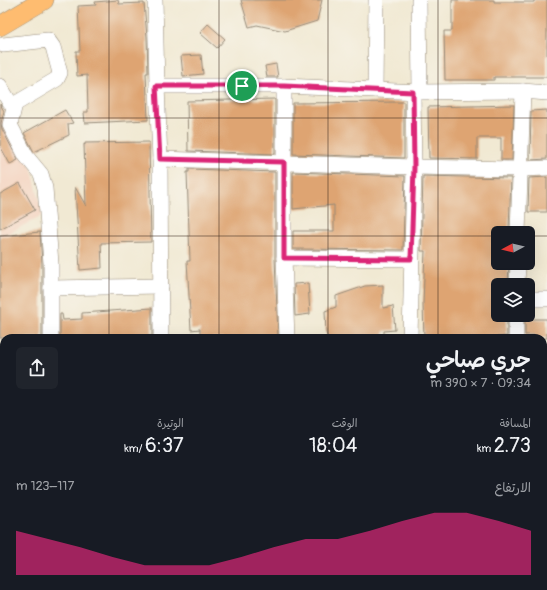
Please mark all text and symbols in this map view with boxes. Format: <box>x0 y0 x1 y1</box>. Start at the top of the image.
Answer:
pin <box>225 69 259 103</box>
icon: arrive <box>231 75 253 97</box>
north arrow <box>491 226 535 270</box>
map controls <box>491 226 535 322</box>
button: layers <box>491 278 535 322</box>
text: جري صباحي <box>426 346 531 374</box>
button: share <box>16 347 58 389</box>
text: 09:34 · 7 × 390 m <box>430 375 531 391</box>
text: الوتيرة <box>157 417 184 430</box>
text: الوقت <box>332 417 357 430</box>
text: المسافة <box>500 417 531 430</box>
text: 6:37 <box>145 433 184 458</box>
text: 18:04 <box>309 433 357 458</box>
text: 2.73 <box>494 433 531 458</box>
text: /km <box>124 442 145 455</box>
text: km <box>477 442 494 455</box>
text: 117–123 m <box>16 478 74 494</box>
text: الارتفاع <box>495 480 531 496</box>

